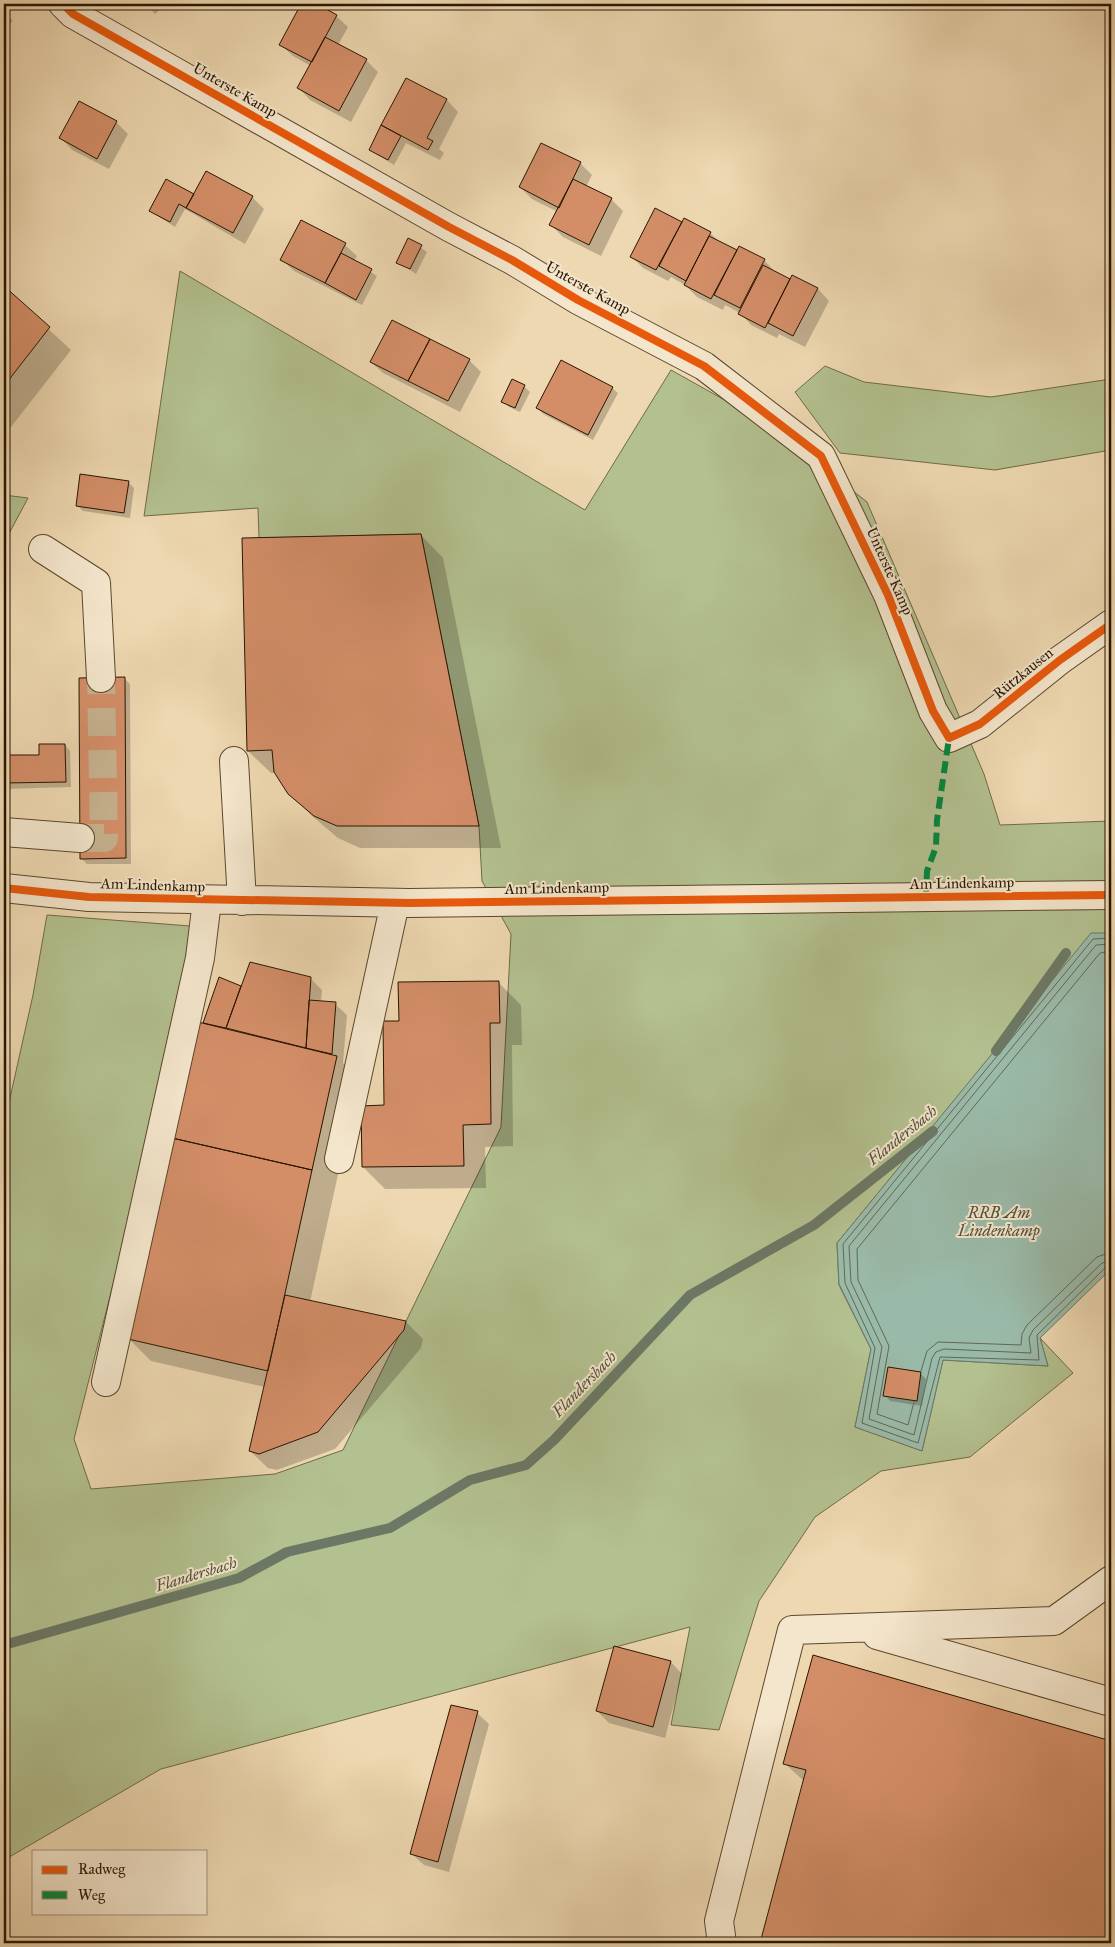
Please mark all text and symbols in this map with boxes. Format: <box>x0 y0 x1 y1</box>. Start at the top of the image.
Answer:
street label: Unterste Kamp <box>190 59 280 121</box>
street label: Unterste Kamp <box>542 257 634 319</box>
street label: Unterste Kamp <box>863 524 917 618</box>
street label: Rützkausen <box>989 643 1057 703</box>
street label: Am Lindenkamp <box>909 873 1014 893</box>
street label: Am Lindenkamp <box>99 874 206 896</box>
street label: Am Lindenkamp <box>504 878 609 898</box>
water label: Flandersbach <box>863 1101 941 1169</box>
water label: RRB Am Lindenkamp <box>957 1203 1040 1241</box>
water label: Flandersbach <box>547 1347 620 1422</box>
water label: Flandersbach <box>152 1553 239 1596</box>
legend <box>32 1850 208 1914</box>
text: Radweg <box>78 1860 126 1878</box>
text: Weg <box>78 1886 106 1904</box>

